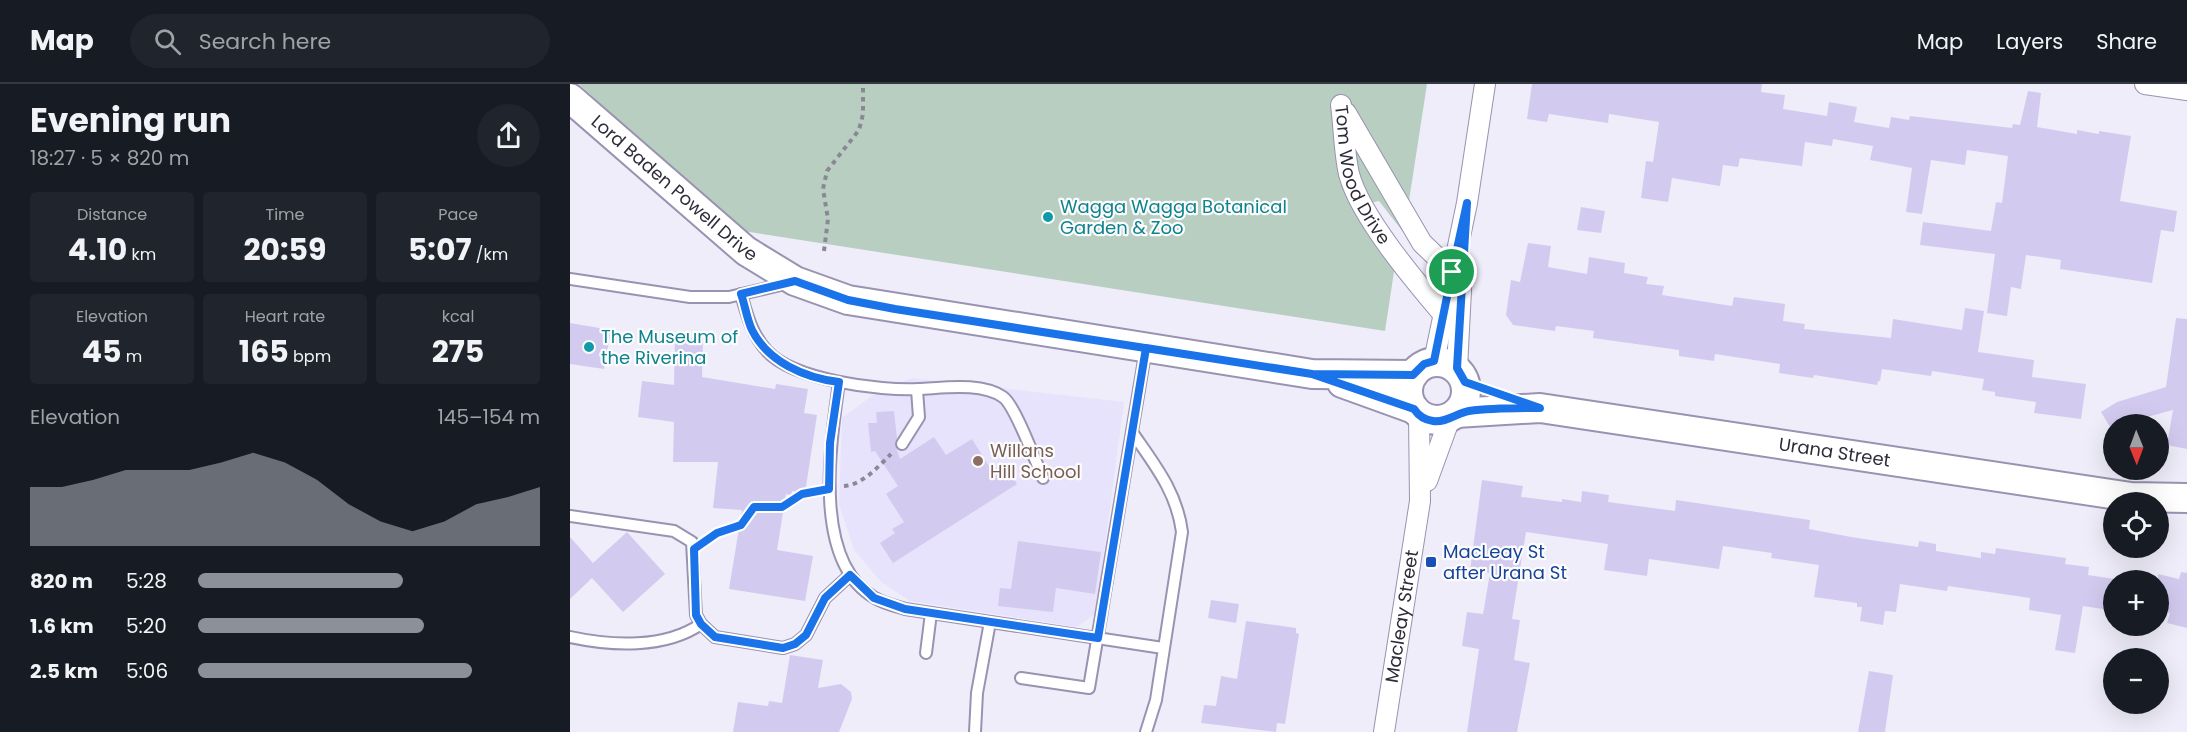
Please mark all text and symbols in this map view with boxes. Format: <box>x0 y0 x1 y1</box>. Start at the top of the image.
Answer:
search box <box>130 14 550 68</box>
text: Map <box>30 21 94 60</box>
icon: search <box>151 25 184 58</box>
text: Search here <box>199 26 331 57</box>
text: Map <box>1917 27 1963 56</box>
text: Layers <box>1996 27 2063 56</box>
text: Share <box>2096 27 2157 56</box>
text: Evening run <box>30 97 231 144</box>
button: share <box>477 104 540 167</box>
street label: Tom Wood Drive <box>1329 104 1397 249</box>
street label: Lord Baden Powell Drive <box>586 109 762 267</box>
text: 18:27 · 5 × 820 m <box>30 144 189 172</box>
place label: Wagga Wagga Botanical Garden & Zoo <box>1060 194 1287 240</box>
text: Distance <box>77 203 147 226</box>
text: Time <box>266 203 305 226</box>
text: Pace <box>438 203 478 226</box>
marker: Wagga Wagga Botanical Garden & Zoo <box>1041 210 1055 224</box>
text: 4.10 <box>68 228 127 271</box>
text: 20:59 <box>243 228 327 271</box>
text: 5:07 <box>408 228 472 271</box>
text: km <box>127 243 156 266</box>
text: /km <box>472 243 508 266</box>
pin <box>1426 246 1477 297</box>
icon: arrive <box>1435 255 1468 288</box>
text: Elevation <box>76 305 148 328</box>
text: Heart rate <box>245 305 325 328</box>
text: kcal <box>442 305 474 328</box>
place label: The Museum of the Riverina <box>601 324 738 370</box>
text: 45 <box>82 330 122 373</box>
text: 165 <box>239 330 289 373</box>
text: 275 <box>432 330 484 373</box>
marker: The Museum of the Riverina <box>582 340 596 354</box>
text: m <box>122 345 142 368</box>
text: bpm <box>289 345 331 368</box>
text: Elevation <box>30 403 120 431</box>
text: 145–154 m <box>437 403 540 431</box>
north arrow <box>2103 414 2169 480</box>
map controls <box>2103 414 2169 714</box>
street label: Urana Street <box>1777 431 1892 473</box>
place label: Willans Hill School <box>990 438 1081 484</box>
marker: Willans Hill School <box>971 454 985 468</box>
button: locate <box>2103 492 2169 558</box>
place label: MacLeay St after Urana St <box>1443 539 1567 585</box>
street label: Macleay Street <box>1379 548 1424 684</box>
marker: MacLeay St after Urana St <box>1424 555 1438 569</box>
text: 820 m <box>30 567 93 595</box>
text: 5:28 <box>126 567 167 595</box>
button: + <box>2103 570 2169 636</box>
text: 1.6 km <box>30 612 94 640</box>
text: 5:20 <box>126 612 167 640</box>
button: − <box>2103 648 2169 714</box>
text: 2.5 km <box>30 657 98 685</box>
text: 5:06 <box>126 657 168 685</box>

